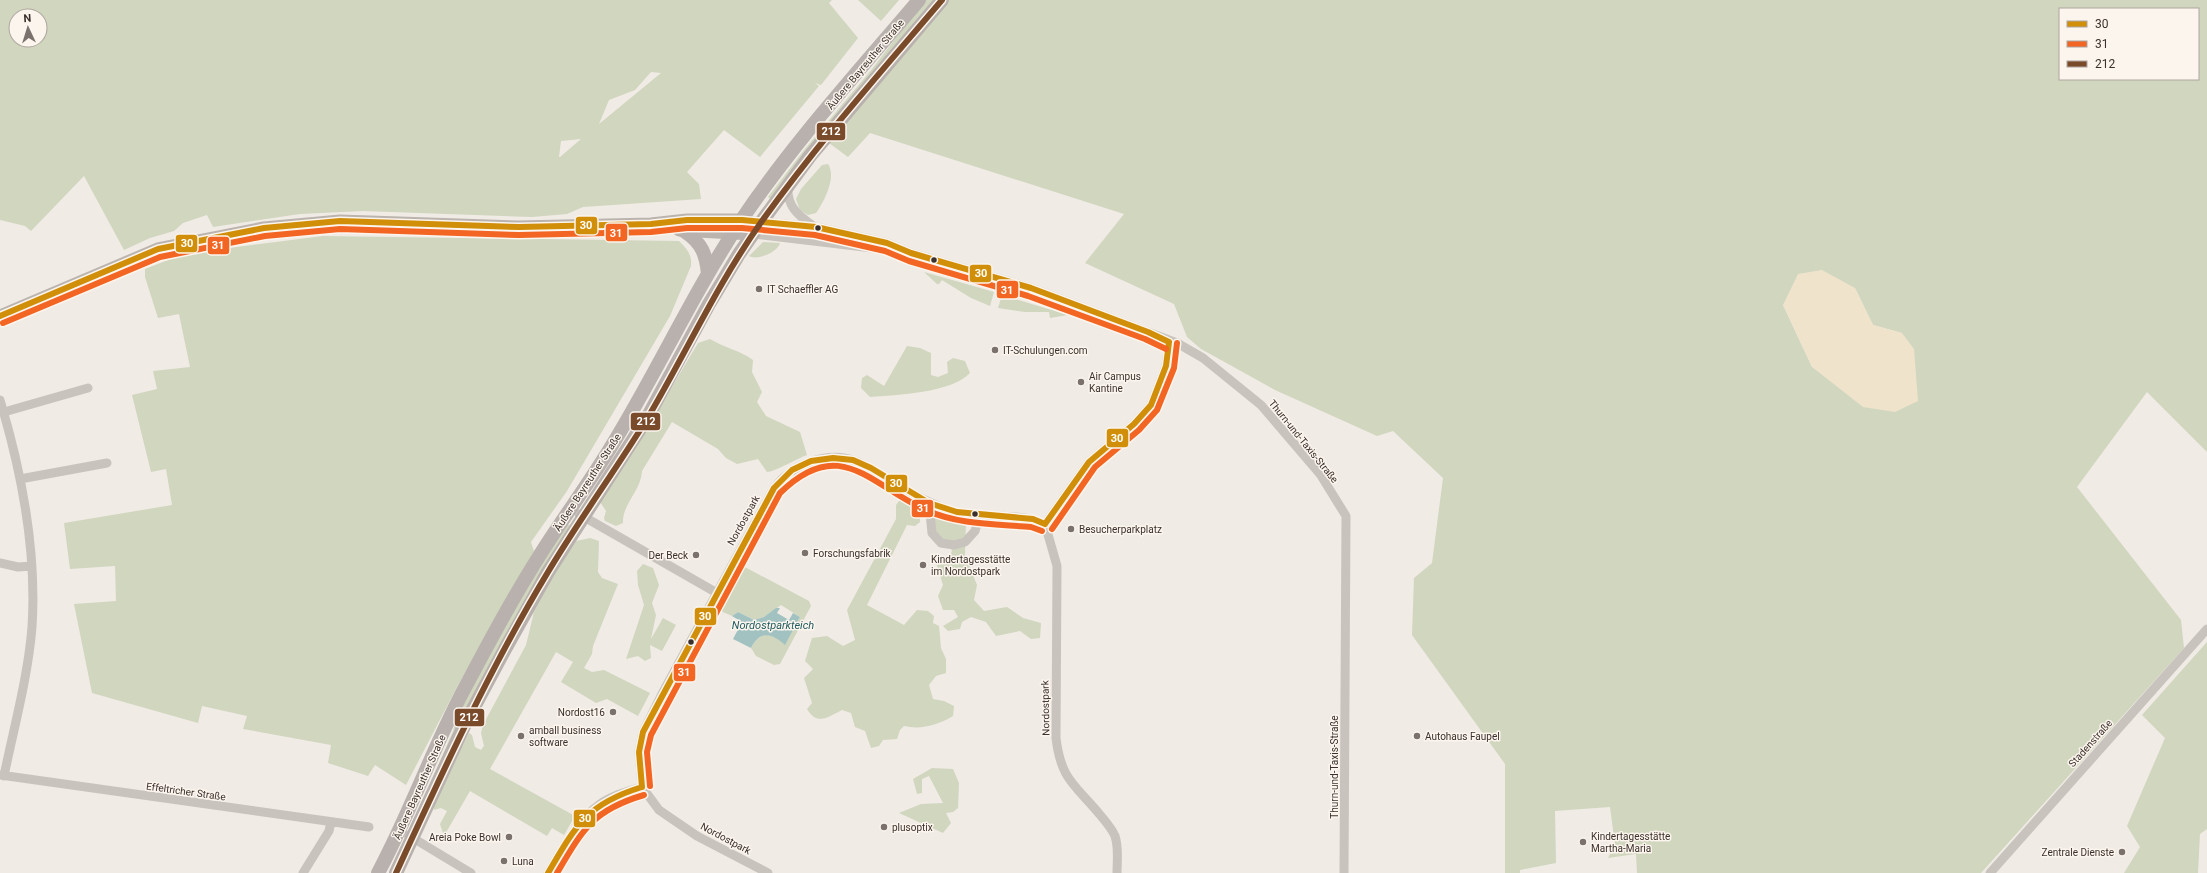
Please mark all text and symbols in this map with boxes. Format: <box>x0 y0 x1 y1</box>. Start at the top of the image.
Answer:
north arrow <box>8 8 48 48</box>
legend <box>2059 8 2199 80</box>
text: N <box>23 12 32 25</box>
street label: Äußere Bayreuther Straße <box>824 17 906 111</box>
text: 30 <box>2095 17 2109 31</box>
text: 31 <box>2095 37 2109 51</box>
text: 212 <box>2095 57 2115 71</box>
line badge: 212 <box>816 122 846 141</box>
text: 212 <box>822 125 840 138</box>
line badge: 30 <box>575 216 598 235</box>
text: 30 <box>580 219 592 232</box>
line badge: 31 <box>605 223 628 242</box>
unlabelled marker <box>813 223 823 233</box>
text: 31 <box>610 227 622 240</box>
line badge: 30 <box>175 234 198 253</box>
line badge: 31 <box>207 236 230 255</box>
text: 30 <box>181 237 193 250</box>
text: 31 <box>212 239 224 252</box>
unlabelled marker <box>929 255 939 265</box>
line badge: 30 <box>969 264 992 283</box>
text: 30 <box>975 267 987 280</box>
line badge: 31 <box>996 280 1019 299</box>
marker: IT Schaeffler AG <box>754 284 764 294</box>
place label: IT Schaeffler AG <box>767 284 838 295</box>
text: 31 <box>1001 284 1013 297</box>
marker: IT-Schulungen.com <box>990 345 1000 355</box>
place label: IT-Schulungen.com <box>1003 345 1088 356</box>
place label: Air Campus Kantine <box>1089 371 1141 394</box>
marker: Air Campus Kantine <box>1076 377 1086 387</box>
street label: Thurn-und-Taxis-Straße <box>1267 398 1340 485</box>
line badge: 212 <box>630 412 661 431</box>
text: 212 <box>637 415 655 428</box>
line badge: 30 <box>1106 428 1129 448</box>
street label: Äußere Bayreuther Straße <box>551 431 623 533</box>
text: 30 <box>1111 432 1123 445</box>
line badge: 30 <box>885 474 908 493</box>
text: 30 <box>890 477 902 490</box>
street label: Nordostpark <box>725 493 762 547</box>
line badge: 31 <box>911 499 934 518</box>
text: 31 <box>917 502 929 515</box>
unlabelled marker <box>970 509 980 519</box>
marker: Besucherparkplatz <box>1066 524 1076 534</box>
place label: Besucherparkplatz <box>1079 524 1162 535</box>
marker: Forschungsfabrik <box>800 548 810 558</box>
place label: Forschungsfabrik <box>813 548 892 559</box>
place label: Der Beck <box>648 550 689 561</box>
marker: Der Beck <box>691 550 701 560</box>
place label: Kindertagesstätte im Nordostpark <box>931 554 1010 577</box>
marker: Kindertagesstätte im Nordostpark <box>918 560 928 570</box>
line badge: 30 <box>694 607 717 626</box>
text: 30 <box>699 610 711 623</box>
water label: Nordostparkteich <box>732 619 814 632</box>
unlabelled marker <box>686 637 696 647</box>
line badge: 31 <box>673 663 696 682</box>
text: 31 <box>678 666 690 679</box>
street label: Nordostpark <box>1040 679 1051 736</box>
place label: Nordost16 <box>558 707 605 718</box>
marker: Nordost16 <box>608 707 618 717</box>
line badge: 212 <box>454 708 485 727</box>
text: 212 <box>460 711 478 724</box>
street label: Thurn-und-Taxis-Straße <box>1329 715 1340 819</box>
street label: Stadenstraße <box>2066 718 2114 769</box>
place label: amball business software <box>529 725 601 748</box>
marker: amball business software <box>516 731 526 741</box>
marker: Autohaus Faupel <box>1412 731 1422 741</box>
place label: Autohaus Faupel <box>1425 731 1500 742</box>
street label: Äußere Bayreuther Straße <box>390 733 448 841</box>
street label: Effeltricher Straße <box>145 780 226 803</box>
line badge: 30 <box>573 809 596 828</box>
text: 30 <box>579 812 591 825</box>
street label: Nordostpark <box>699 821 754 857</box>
marker: plusoptix <box>879 822 889 832</box>
place label: plusoptix <box>892 822 933 833</box>
place label: Kindertagesstätte Martha-Maria <box>1591 831 1670 854</box>
place label: Areia Poke Bowl <box>429 832 501 843</box>
marker: Areia Poke Bowl <box>504 832 514 842</box>
marker: Kindertagesstätte Martha-Maria <box>1578 837 1588 847</box>
place label: Zentrale Dienste <box>2042 847 2114 858</box>
marker: Zentrale Dienste <box>2117 847 2127 857</box>
marker: Luna <box>499 856 509 866</box>
place label: Luna <box>512 856 534 867</box>

